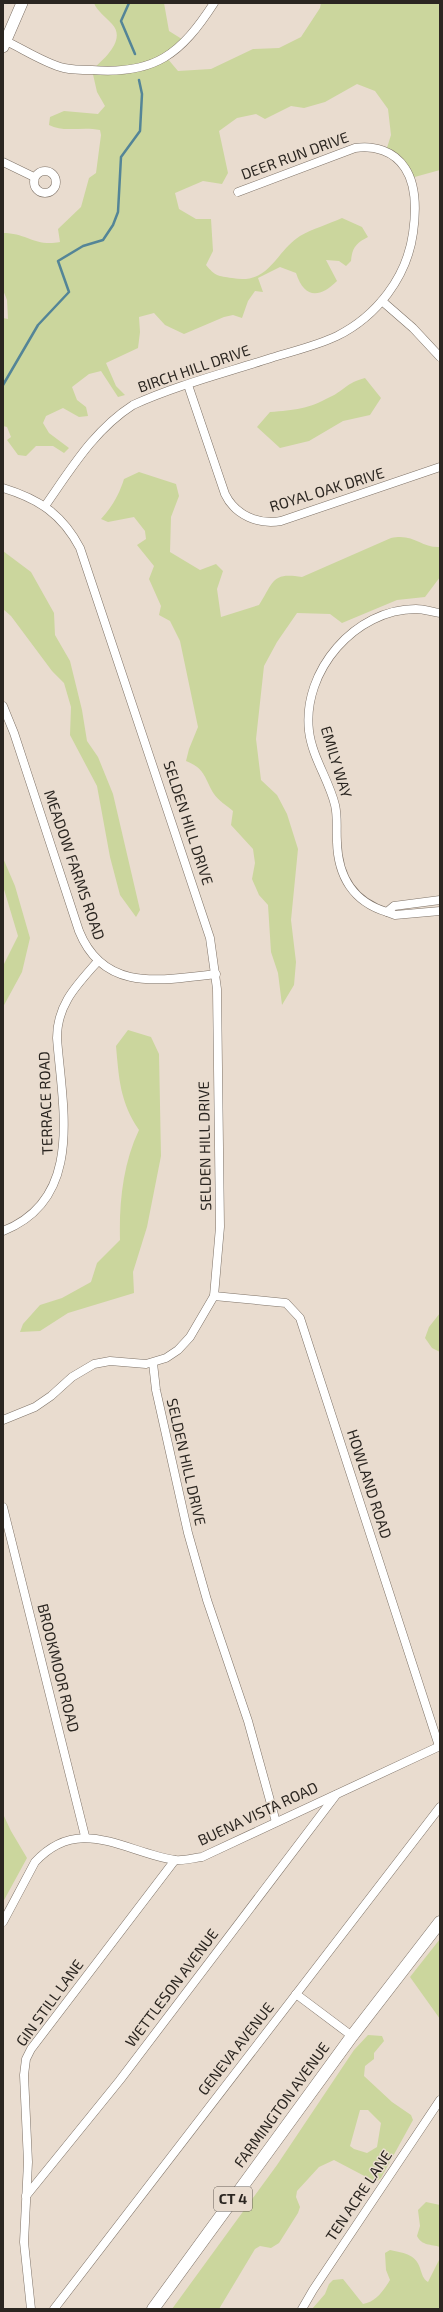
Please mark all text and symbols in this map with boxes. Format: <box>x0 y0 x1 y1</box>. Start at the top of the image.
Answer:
street label: DEER RUN DRIVE <box>238 127 351 183</box>
street label: BIRCH HILL DRIVE <box>135 340 252 396</box>
street label: ROYAL OAK DRIVE <box>267 463 386 515</box>
street label: EMILY WAY <box>318 724 357 800</box>
street label: SELDEN HILL DRIVE <box>160 758 218 887</box>
street label: MEADOW FARMS ROAD <box>41 787 109 942</box>
street label: TERRACE ROAD <box>34 1051 56 1155</box>
street label: SELDEN HILL DRIVE <box>194 1081 214 1211</box>
street label: SELDEN HILL DRIVE <box>164 1396 210 1527</box>
street label: HOWLAND ROAD <box>344 1427 396 1541</box>
street label: BROOKMOOR ROAD <box>34 1602 84 1734</box>
street label: BUENA VISTA ROAD <box>195 1777 320 1849</box>
street label: WETTLESON AVENUE <box>121 1925 222 2050</box>
street label: GIN STILL LANE <box>12 1956 87 2049</box>
street label: GENEVA AVENUE <box>193 1998 277 2098</box>
street label: FARMINGTON AVENUE <box>230 2038 333 2171</box>
street label: TEN ACRE LANE <box>321 2147 395 2244</box>
road number: CT 4 <box>214 2187 252 2211</box>

